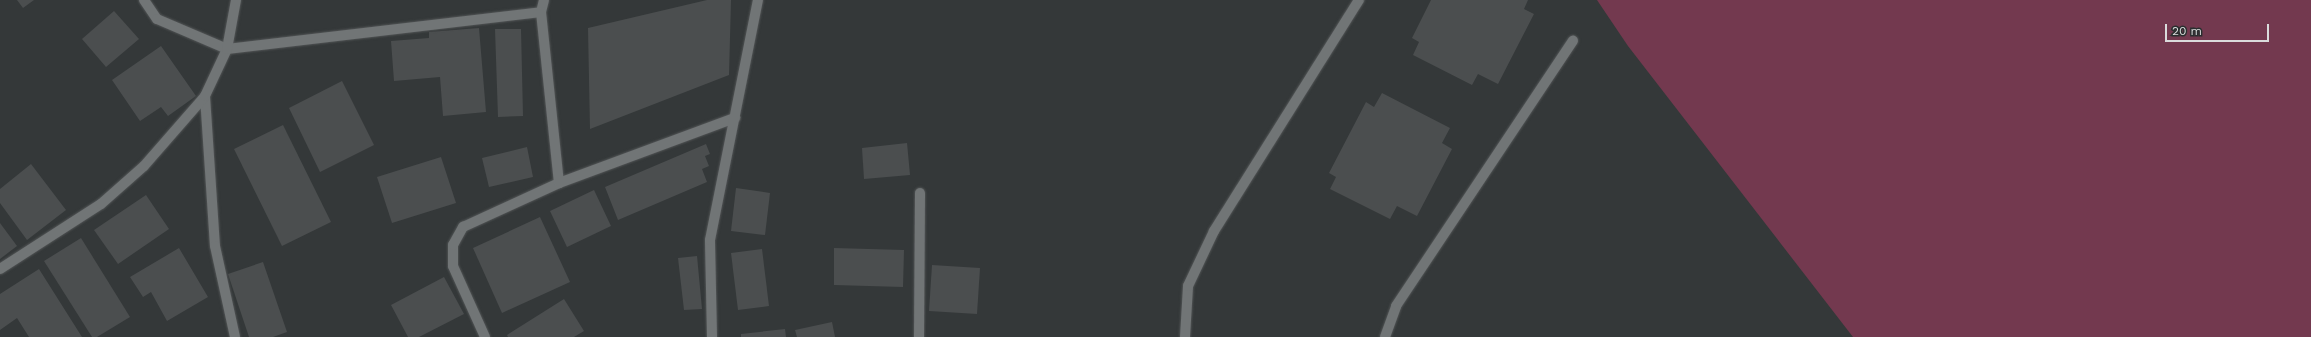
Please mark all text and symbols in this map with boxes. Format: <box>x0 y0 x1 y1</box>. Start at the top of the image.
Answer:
scale bar <box>2167 16 2271 42</box>
text: 20 m <box>2172 24 2202 38</box>

